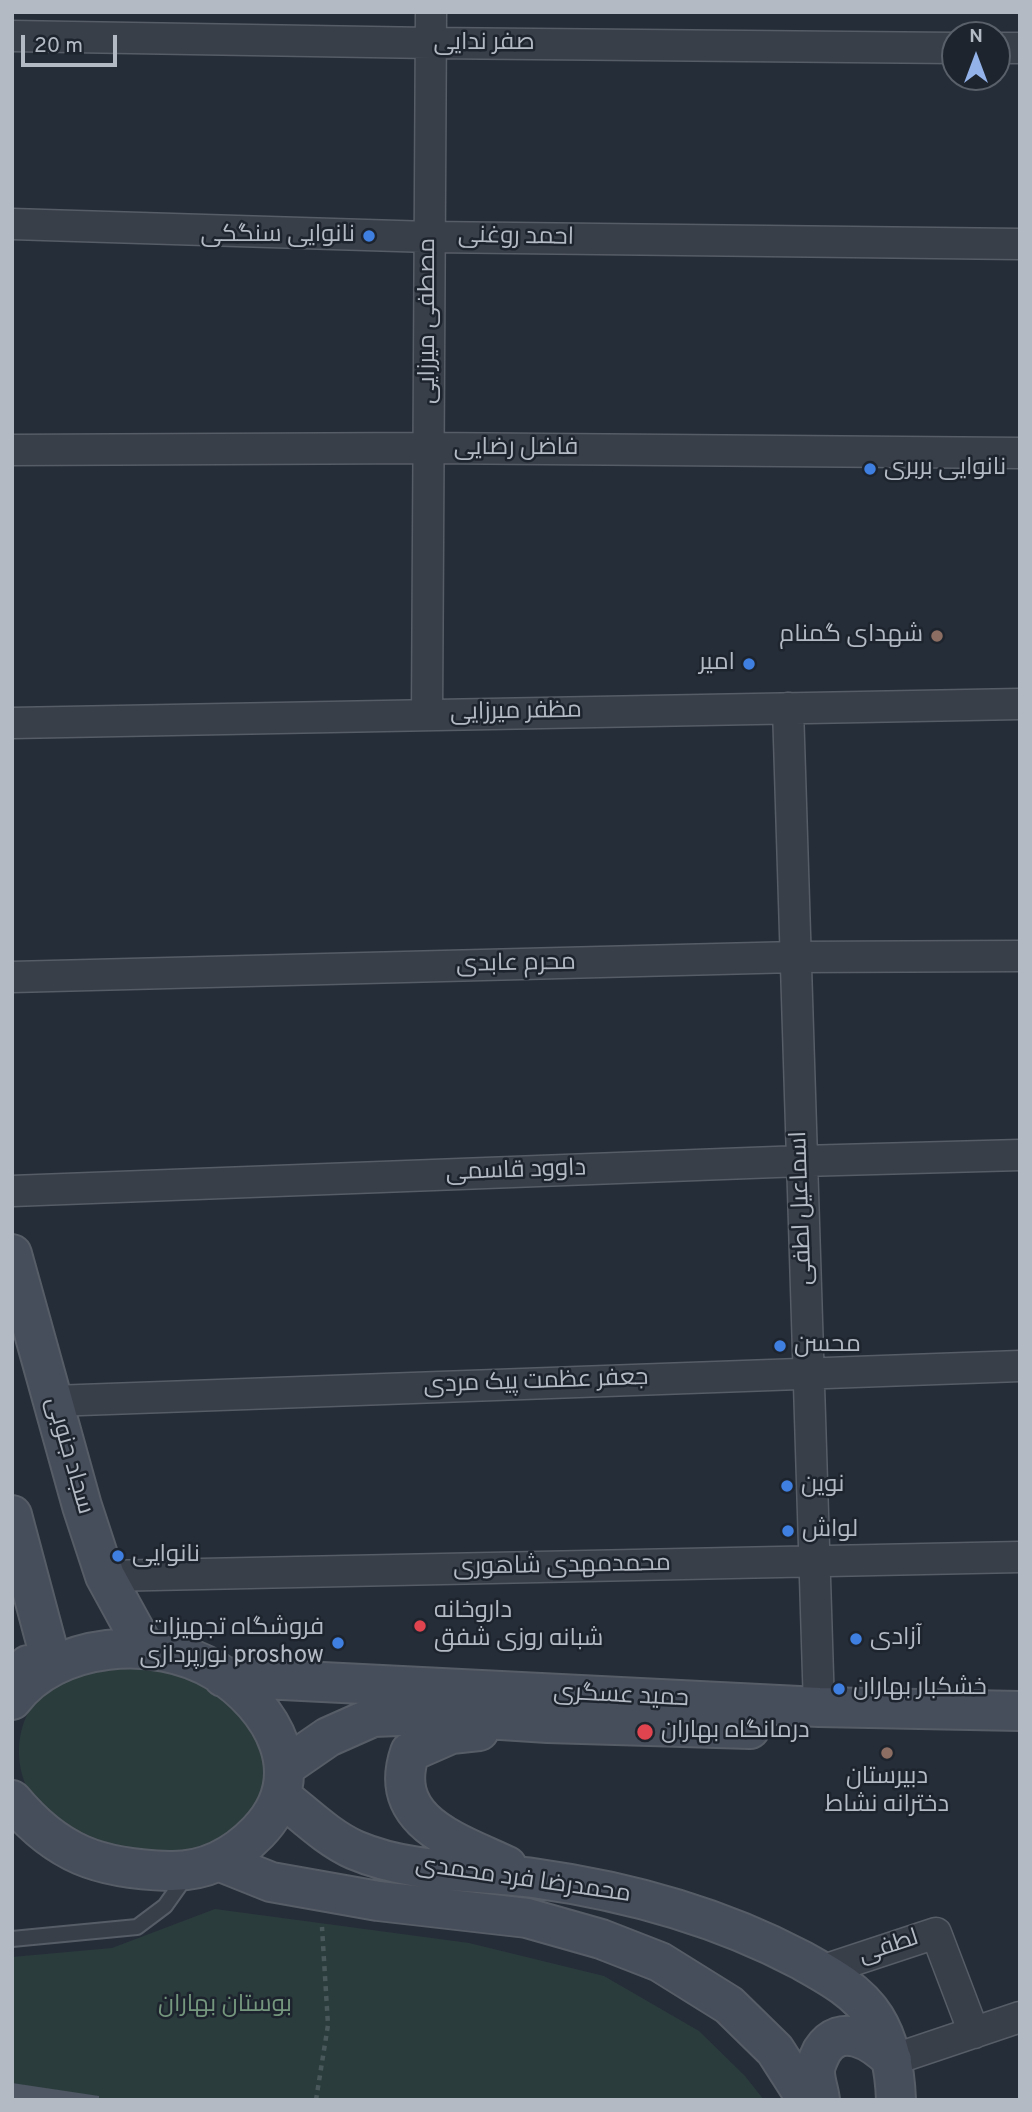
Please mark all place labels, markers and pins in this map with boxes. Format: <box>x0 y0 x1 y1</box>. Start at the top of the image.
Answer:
place label: نانوایی سنگکی <box>201 222 355 250</box>
marker: نانوایی سنگکی <box>361 228 377 244</box>
place label: نانوایی بربری <box>884 455 1006 483</box>
marker: نانوایی بربری <box>862 461 878 477</box>
place label: شهدای گمنام <box>779 622 923 650</box>
marker: شهدای گمنام <box>929 628 945 644</box>
place label: امیر <box>699 650 735 678</box>
marker: امیر <box>741 656 757 672</box>
place label: محسن <box>794 1332 861 1360</box>
marker: محسن <box>772 1338 788 1354</box>
place label: نوین <box>801 1472 844 1500</box>
marker: نوین <box>779 1478 795 1494</box>
place label: لواش <box>802 1517 858 1545</box>
marker: لواش <box>780 1523 796 1539</box>
place label: نانوایی <box>132 1542 200 1570</box>
marker: نانوایی <box>110 1548 126 1564</box>
place label: داروخانه شبانه روزی شفق <box>434 1598 603 1654</box>
place label: فروشگاه تجهیزات نورپردازی proshow <box>140 1615 324 1671</box>
marker: داروخانه شبانه روزی شفق <box>412 1618 428 1634</box>
place label: آزادی <box>870 1625 922 1653</box>
marker: آزادی <box>848 1631 864 1647</box>
marker: فروشگاه تجهیزات نورپردازی proshow <box>330 1635 346 1651</box>
place label: خشکبار بهاران <box>853 1675 987 1703</box>
marker: خشکبار بهاران <box>831 1681 847 1697</box>
place label: درمانگاه بهاران <box>661 1718 810 1746</box>
marker: درمانگاه بهاران <box>635 1722 655 1742</box>
marker: دبیرستان دخترانه نشاط <box>879 1745 895 1761</box>
place label: دبیرستان دخترانه نشاط <box>825 1764 949 1820</box>

